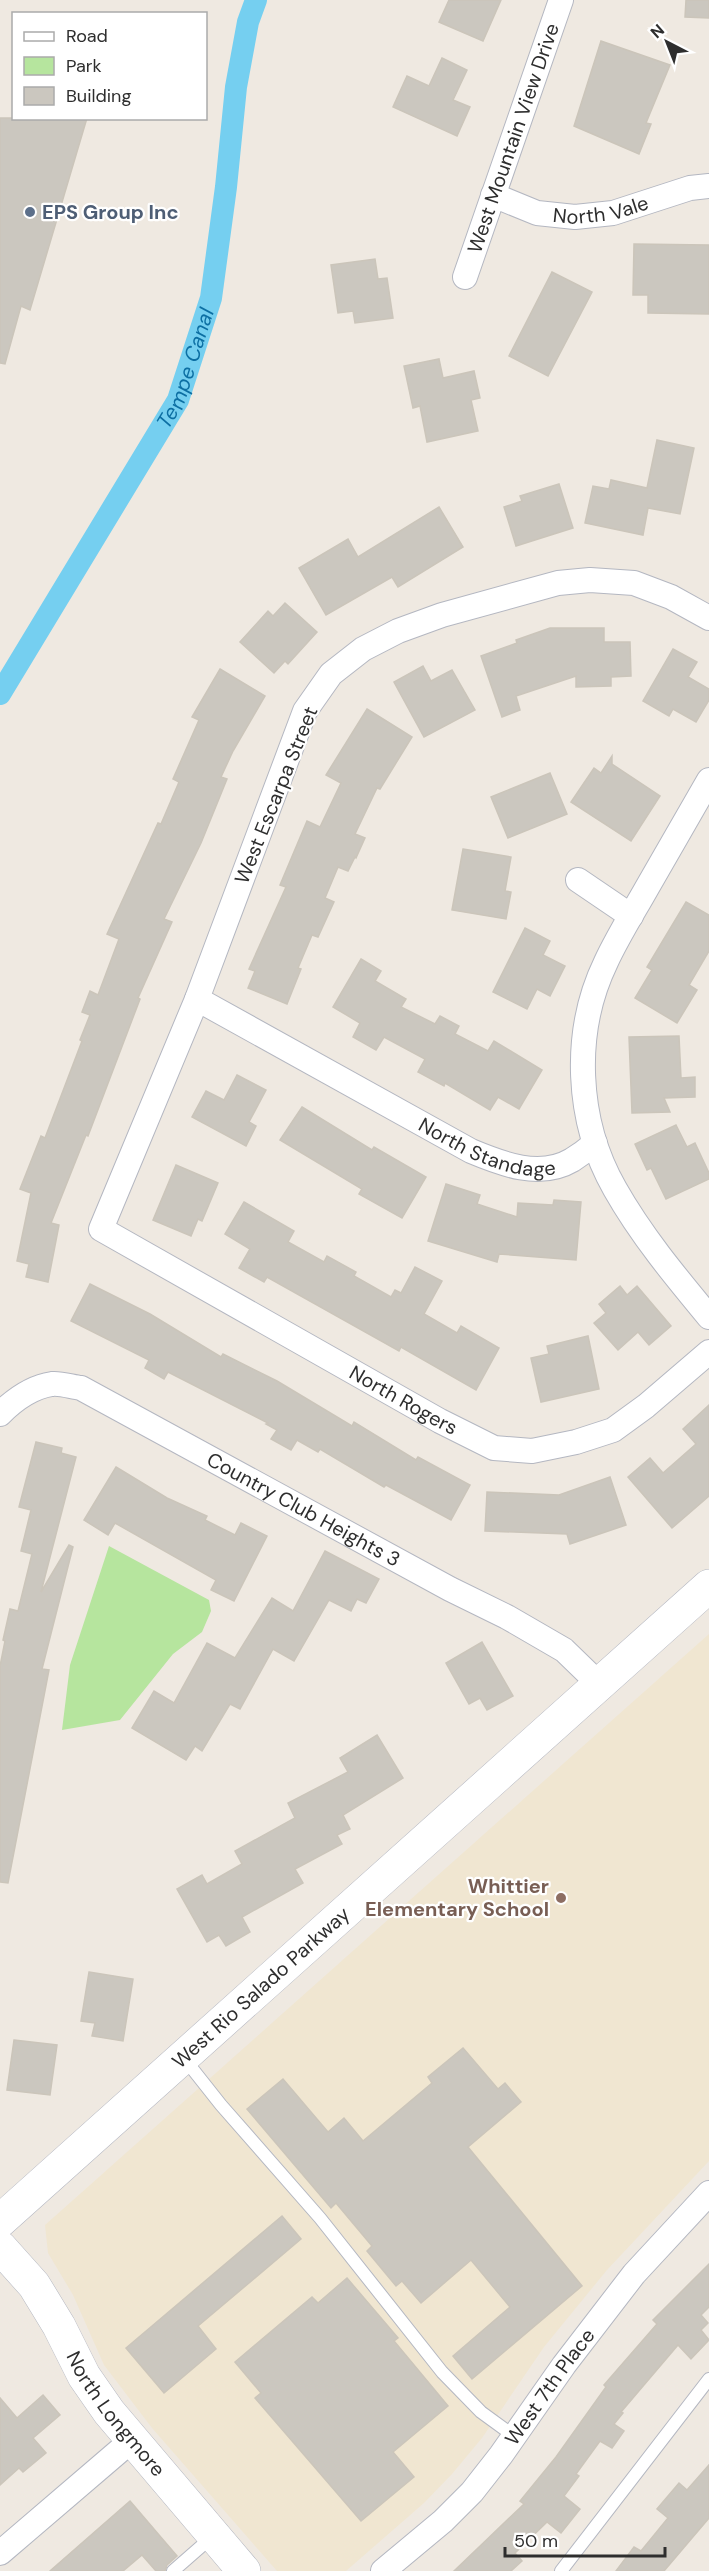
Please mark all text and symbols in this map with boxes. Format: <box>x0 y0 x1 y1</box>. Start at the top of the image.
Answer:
legend <box>12 12 207 120</box>
north arrow <box>637 12 697 72</box>
street label: West Mountain View Drive <box>461 20 565 257</box>
text: N <box>646 20 669 43</box>
text: Road <box>66 24 108 48</box>
text: Park <box>66 54 102 78</box>
text: Building <box>66 84 131 108</box>
street label: North Vale <box>552 189 652 230</box>
place label: EPS Group Inc <box>42 199 179 225</box>
marker: EPS Group Inc <box>23 205 37 219</box>
water label: Tempe Canal <box>150 304 221 434</box>
street label: West Escarpa Street <box>229 702 323 887</box>
street label: North Standage <box>414 1112 557 1182</box>
street label: North Rogers <box>345 1359 462 1441</box>
street label: Country Club Heights 3 <box>202 1446 405 1573</box>
place label: Whittier Elementary School <box>365 1873 549 1922</box>
marker: Whittier Elementary School <box>554 1891 568 1905</box>
street label: West Rio Salado Parkway <box>166 1901 355 2074</box>
street label: West 7th Place <box>499 2323 600 2450</box>
street label: North Longmore <box>61 2347 171 2482</box>
scale bar <box>505 2520 666 2558</box>
text: 50 m <box>514 2529 558 2553</box>

